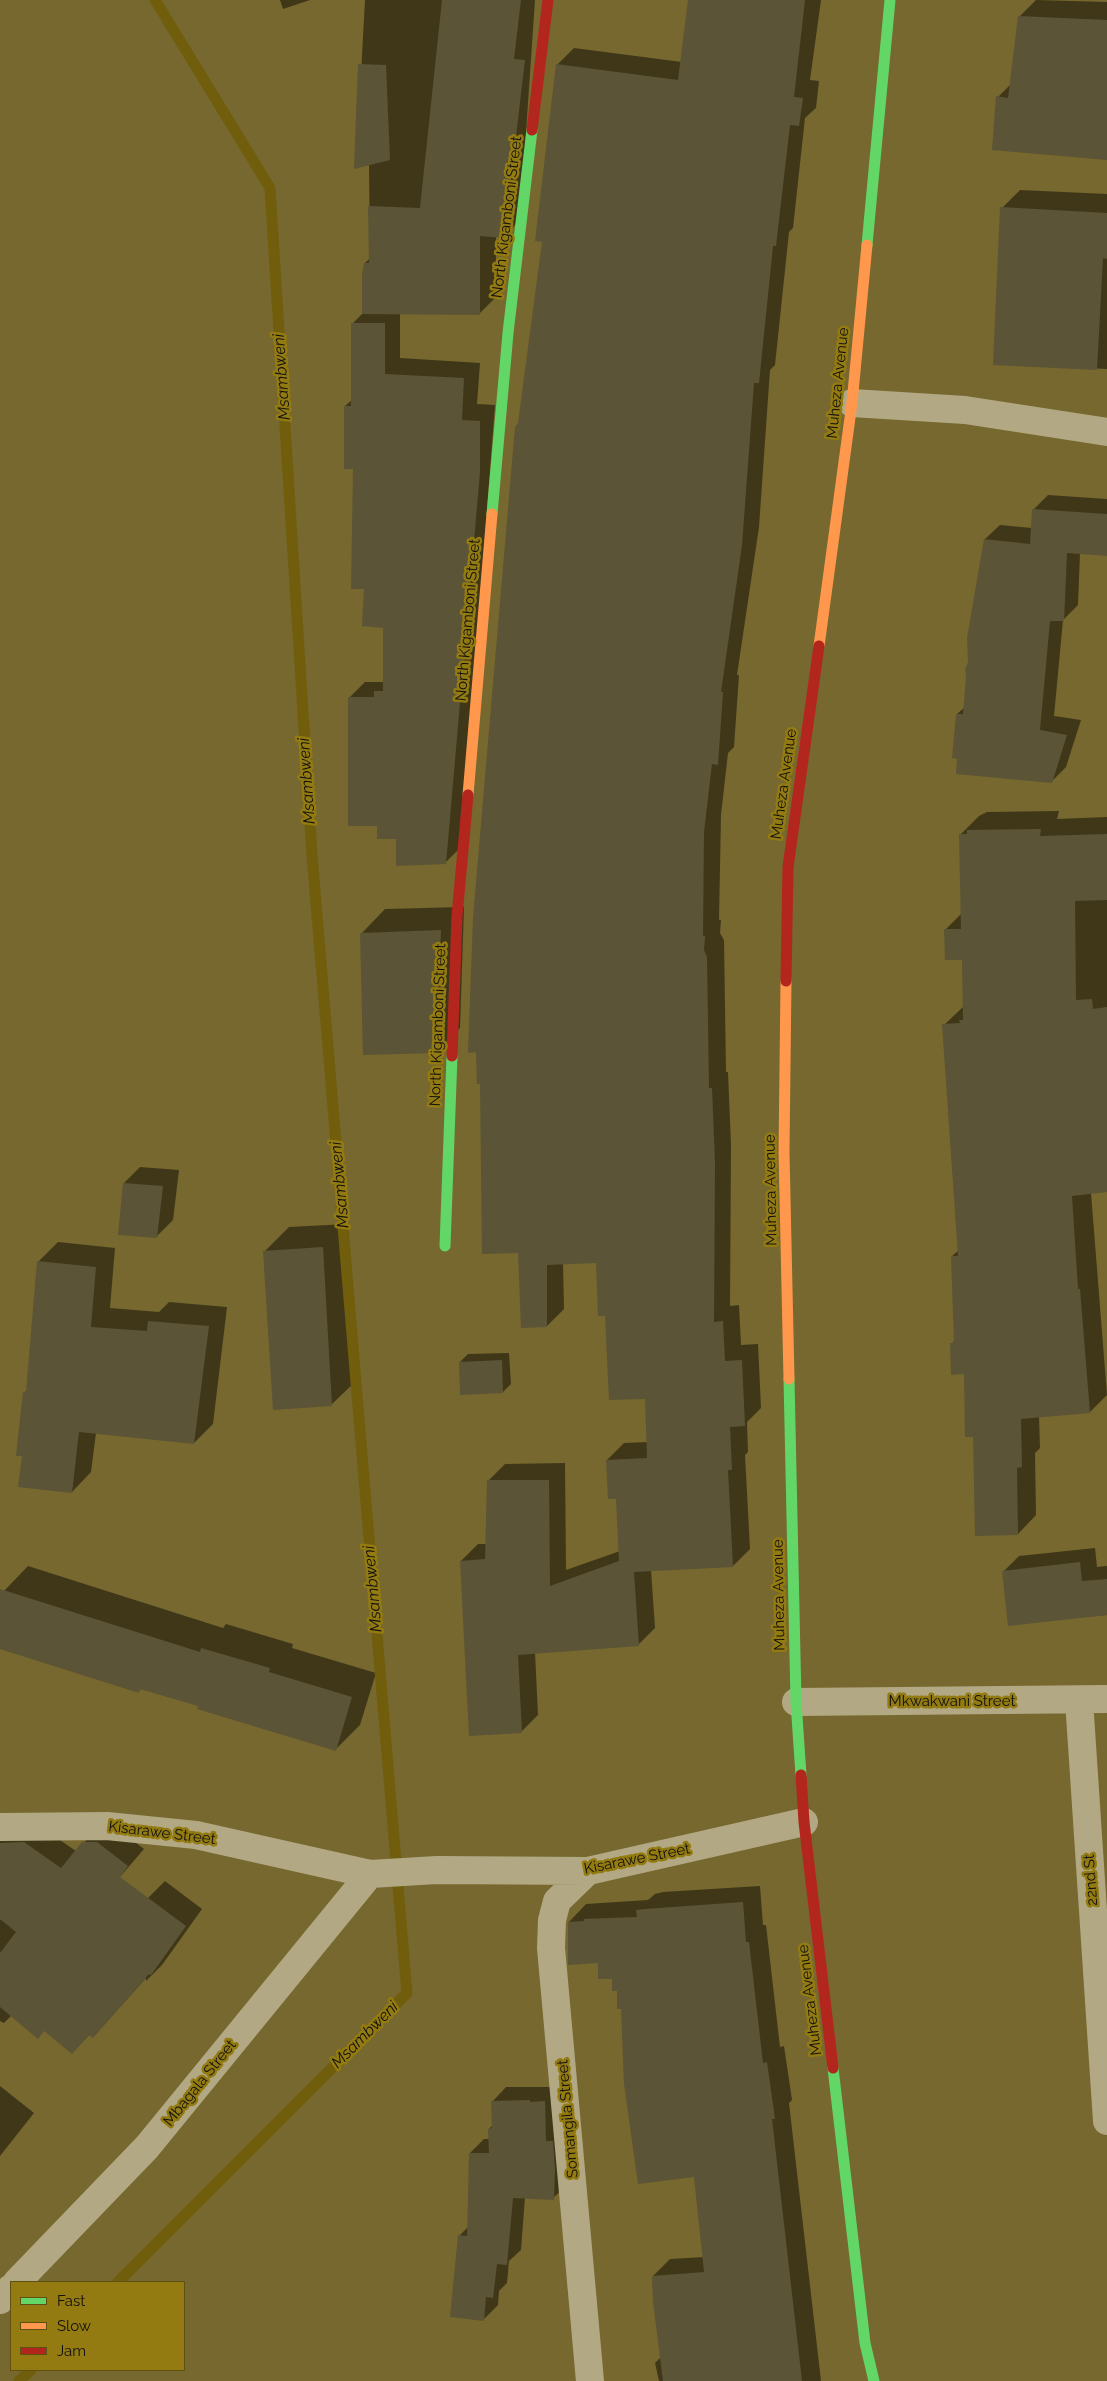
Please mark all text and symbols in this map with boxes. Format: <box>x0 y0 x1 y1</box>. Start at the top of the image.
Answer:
street label: North Kigamboni Street <box>488 135 526 299</box>
street label: Muheza Avenue <box>823 327 853 439</box>
water label: Msambweni <box>269 333 295 421</box>
street label: North Kigamboni Street <box>452 538 484 702</box>
street label: Muheza Avenue <box>767 728 801 840</box>
water label: Msambweni <box>294 737 320 825</box>
street label: North Kigamboni Street <box>426 943 450 1107</box>
street label: Muheza Avenue <box>761 1134 781 1246</box>
water label: Msambweni <box>327 1141 353 1229</box>
street label: Muheza Avenue <box>769 1539 789 1651</box>
water label: Msambweni <box>360 1545 386 1633</box>
street label: Mkwakwani Street <box>889 1692 1015 1710</box>
street label: Kisarawe Street <box>107 1818 217 1848</box>
street label: Kisarawe Street <box>582 1840 692 1878</box>
street label: 22nd St <box>1080 1854 1102 1906</box>
street label: Muheza Avenue <box>794 1944 826 2056</box>
water label: Msambweni <box>328 1998 402 2072</box>
street label: Mbagala Street <box>160 2036 240 2130</box>
street label: Somangila Street <box>554 2059 582 2179</box>
legend <box>10 2281 185 2371</box>
text: Fast <box>57 2292 85 2310</box>
text: Slow <box>57 2317 91 2335</box>
text: Jam <box>57 2342 86 2360</box>

